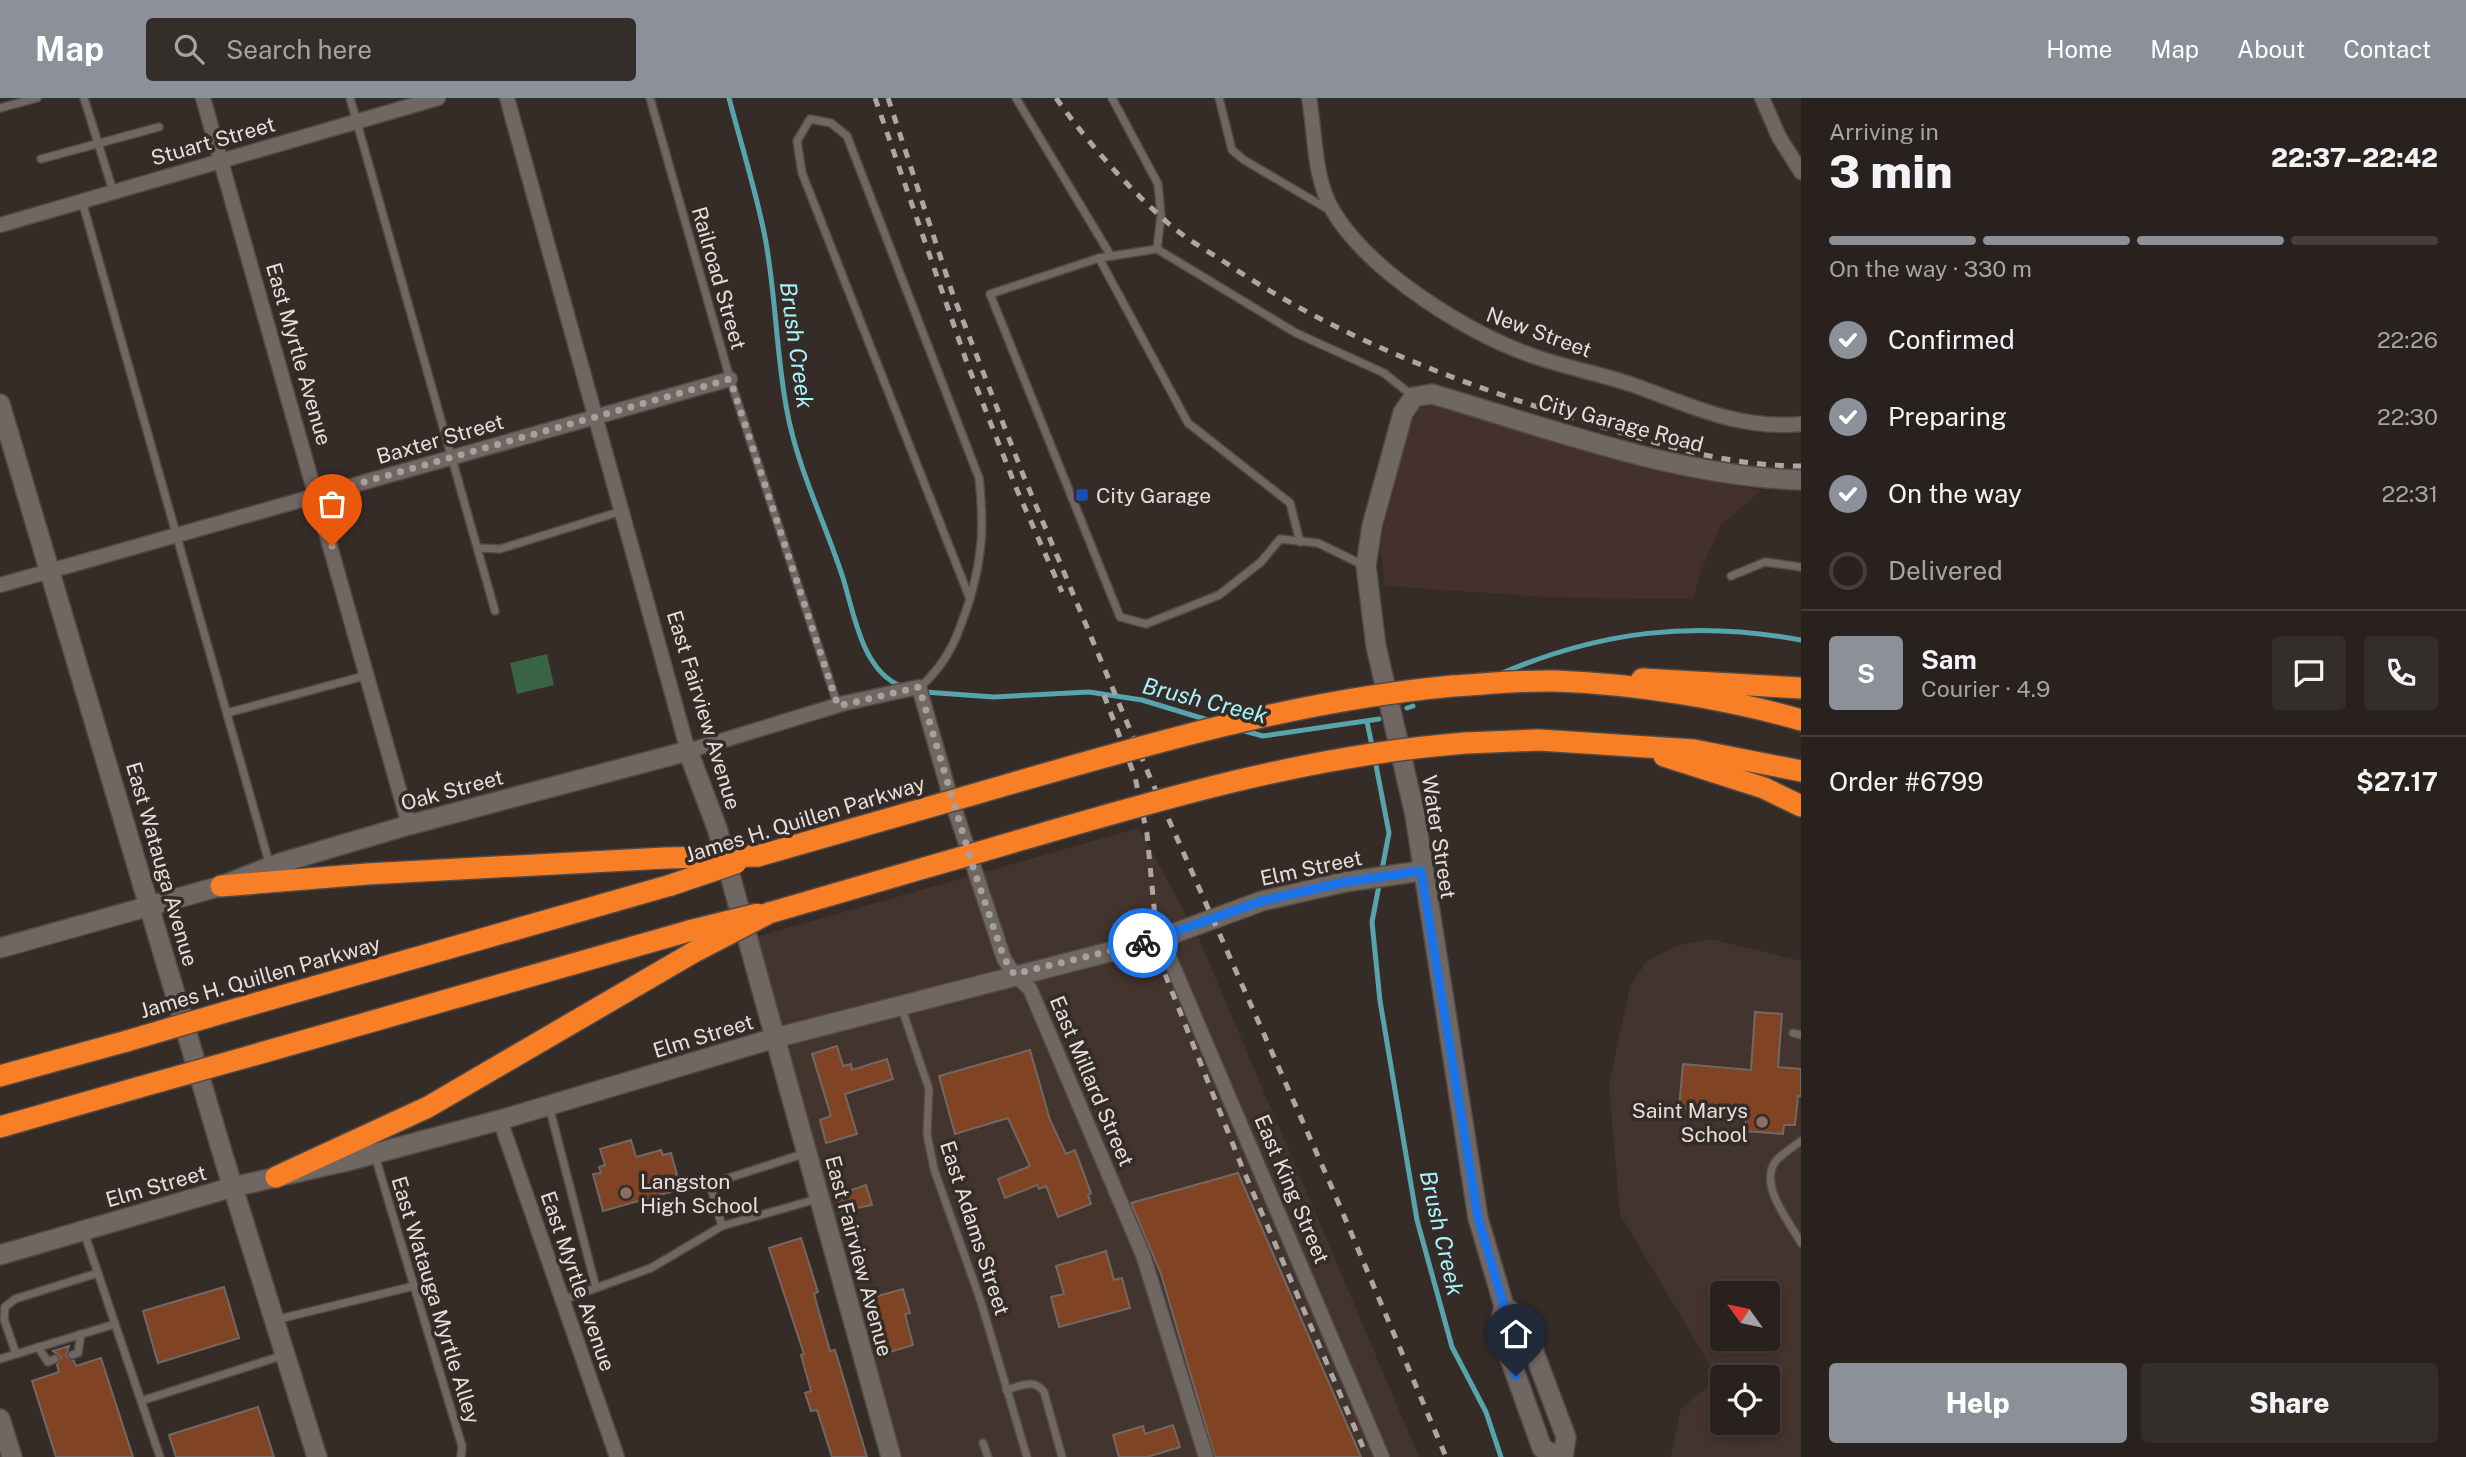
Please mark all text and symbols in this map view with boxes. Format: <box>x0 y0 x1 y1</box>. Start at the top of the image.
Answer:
search box <box>146 18 636 81</box>
text: Map <box>35 30 104 68</box>
icon: search <box>170 30 208 68</box>
text: Search here <box>226 34 372 65</box>
text: Home <box>2046 35 2112 63</box>
text: Map <box>2150 35 2199 63</box>
text: About <box>2237 35 2305 63</box>
text: Contact <box>2343 35 2431 63</box>
street label: Stuart Street <box>148 111 278 171</box>
text: Arriving in <box>1829 118 1939 145</box>
text: 22:37–22:42 <box>2271 142 2438 173</box>
text: 3 min <box>1829 144 1953 198</box>
street label: Railroad Street <box>687 204 751 352</box>
text: On the way · 330 m <box>1829 255 2032 282</box>
street label: East Myrtle Avenue <box>261 260 337 448</box>
water label: Brush Creek <box>775 280 819 411</box>
street label: New Street <box>1483 301 1595 363</box>
icon: check <box>1829 321 1867 359</box>
text: Confirmed <box>1888 324 2015 355</box>
text: 22:26 <box>2377 326 2438 353</box>
street label: City Garage Road <box>1536 389 1706 457</box>
icon: check <box>1829 398 1867 436</box>
text: Preparing <box>1888 401 2007 432</box>
text: 22:30 <box>2377 403 2438 430</box>
street label: Baxter Street <box>373 409 507 469</box>
pin <box>302 474 362 546</box>
icon: check <box>1829 475 1867 513</box>
text: On the way <box>1888 478 2022 509</box>
text: 22:31 <box>2382 480 2438 507</box>
place label: City Garage <box>1096 483 1211 508</box>
icon: bag <box>313 485 351 523</box>
marker: City Garage <box>1074 487 1090 503</box>
text: Delivered <box>1888 555 2003 586</box>
street label: East Fairview Avenue <box>662 607 746 813</box>
button: chat <box>2272 636 2346 710</box>
button: phone <box>2364 636 2438 710</box>
text: Sam <box>1921 644 1977 675</box>
text: S <box>1857 658 1875 689</box>
water label: Brush Creek <box>1140 671 1271 729</box>
text: Courier · 4.9 <box>1921 675 2050 702</box>
street label: East Watauga Avenue <box>121 759 203 969</box>
street label: Oak Street <box>398 764 506 816</box>
text: Order #6799 <box>1829 766 1983 797</box>
text: $27.17 <box>2356 766 2438 797</box>
street label: James H. Quillen Parkway <box>682 771 928 867</box>
street label: Water Street <box>1417 773 1461 901</box>
street label: Elm Street <box>1258 845 1364 891</box>
courier <box>1108 908 1178 978</box>
icon: bike <box>1124 924 1162 962</box>
street label: James H. Quillen Parkway <box>137 931 383 1023</box>
street label: East Millard Street <box>1045 992 1139 1170</box>
street label: Elm Street <box>650 1009 756 1063</box>
place label: Saint Marys School <box>1632 1098 1748 1147</box>
street label: East King Street <box>1249 1111 1335 1267</box>
marker: Saint Marys School <box>1754 1114 1770 1130</box>
street label: East Adams Street <box>935 1138 1015 1318</box>
street label: East Fairview Avenue <box>820 1153 898 1359</box>
street label: Elm Street <box>103 1160 209 1212</box>
water label: Brush Creek <box>1415 1168 1470 1299</box>
place label: Langston High School <box>640 1169 759 1218</box>
street label: East Watauga Myrtle Alley <box>386 1173 486 1427</box>
marker: Langston High School <box>618 1185 634 1201</box>
street label: East Myrtle Avenue <box>535 1188 621 1374</box>
north arrow <box>1710 1281 1780 1351</box>
map controls <box>1710 1281 1780 1435</box>
pin <box>1486 1304 1546 1376</box>
icon: home <box>1497 1315 1535 1353</box>
button: Help <box>1829 1363 2127 1443</box>
button: Share <box>2141 1363 2438 1443</box>
button: locate <box>1710 1365 1780 1435</box>

